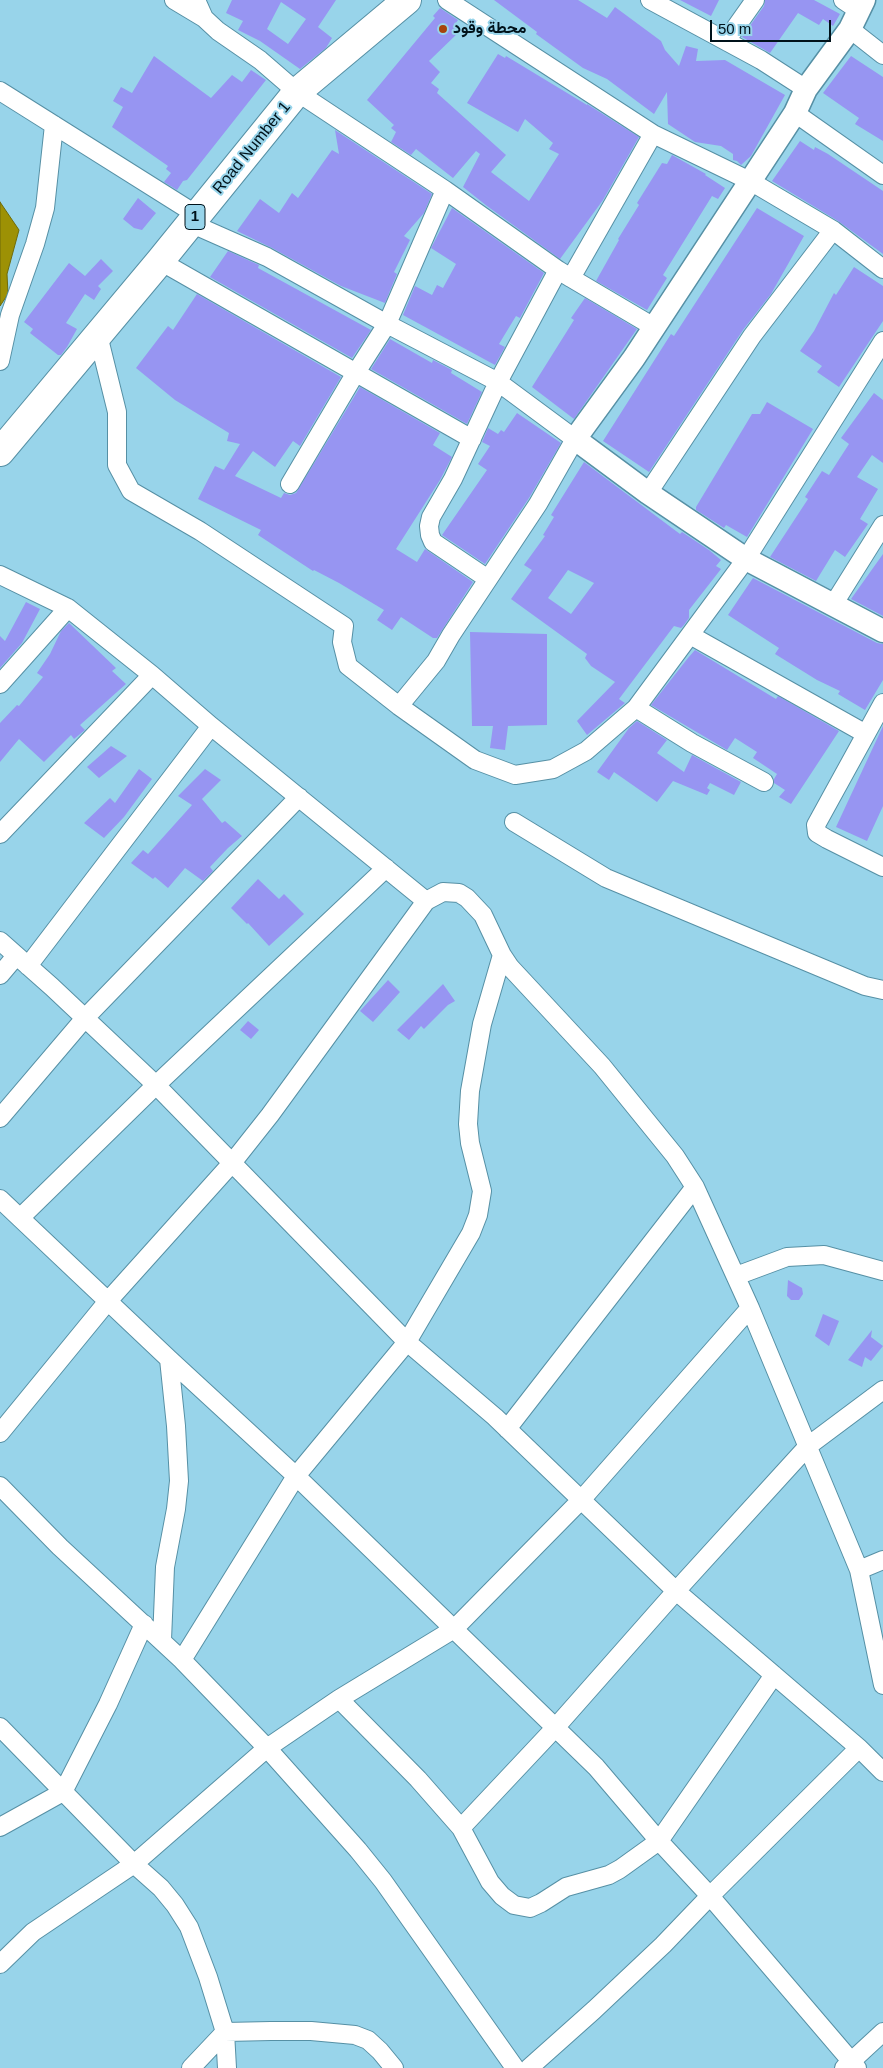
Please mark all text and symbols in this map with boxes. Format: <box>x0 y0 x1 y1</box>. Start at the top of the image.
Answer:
scale bar <box>713 10 834 42</box>
place label: محطة وقود <box>453 19 526 39</box>
text: 50 m <box>718 20 751 37</box>
marker: محطة وقود <box>437 23 449 35</box>
street label: Road Number 1 <box>209 98 295 198</box>
road number: 1 <box>185 204 205 230</box>

